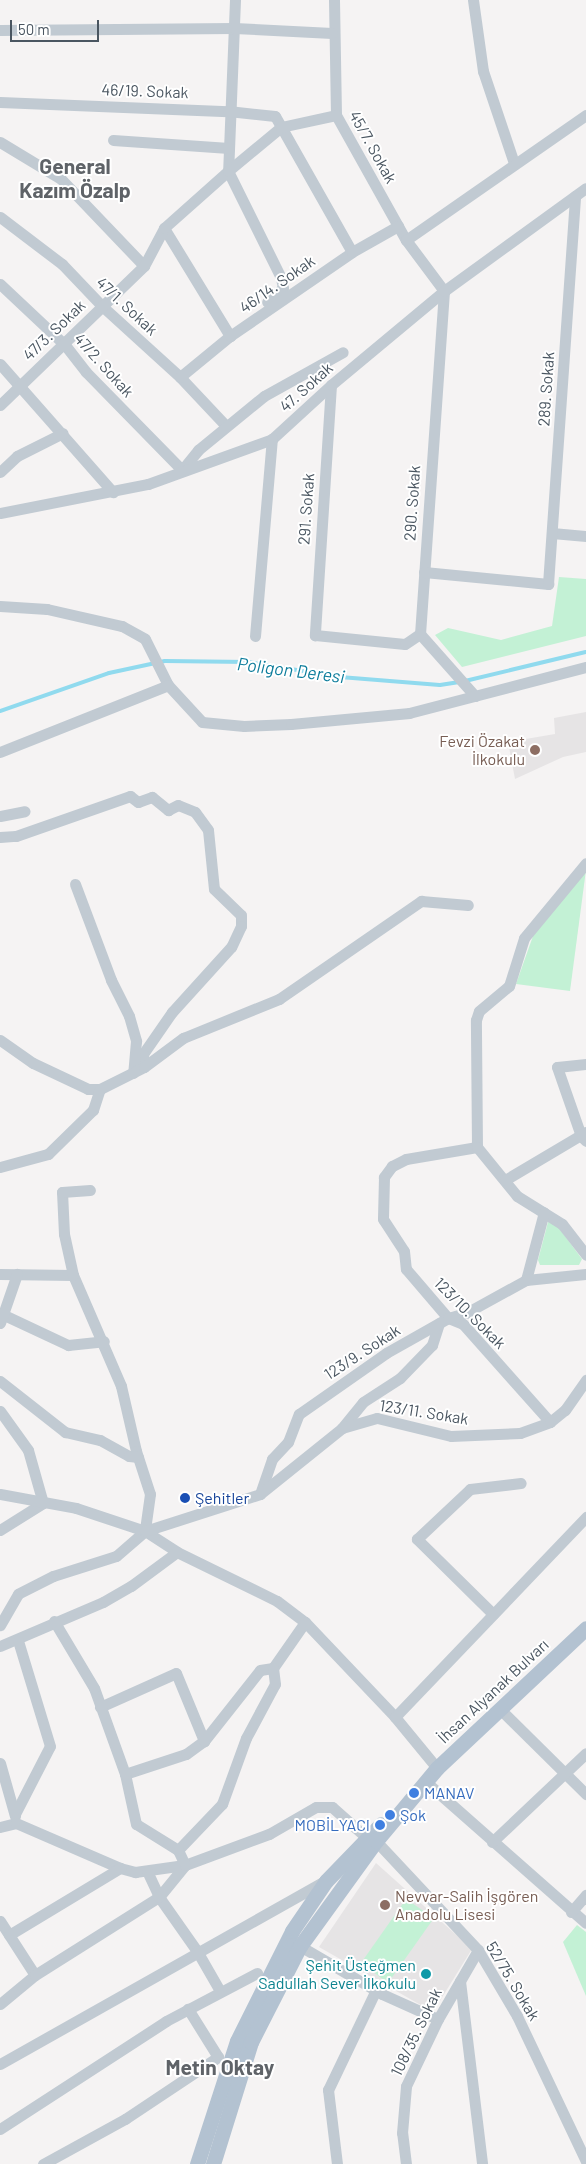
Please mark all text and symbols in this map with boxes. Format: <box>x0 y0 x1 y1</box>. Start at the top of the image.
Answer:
scale bar <box>12 10 101 42</box>
text: 50 m <box>18 20 50 38</box>
street label: 46/19. Sokak <box>101 80 189 102</box>
street label: 45/7. Sokak <box>345 107 401 187</box>
district label: General Kazım Özalp <box>19 153 131 203</box>
street label: 46/14. Sokak <box>236 251 318 317</box>
street label: 47/1. Sokak <box>92 273 162 339</box>
street label: 47/3. Sokak <box>19 296 89 364</box>
street label: 47/2. Sokak <box>70 329 138 401</box>
street label: 289. Sokak <box>534 351 558 427</box>
street label: 47. Sokak <box>275 358 337 416</box>
street label: 290. Sokak <box>400 465 424 541</box>
street label: 291. Sokak <box>294 472 318 546</box>
water label: Poligon Deresi <box>236 653 346 687</box>
place label: Fevzi Özakat İlkokulu <box>439 731 525 769</box>
marker: Fevzi Özakat İlkokulu <box>529 744 541 756</box>
street label: 123/10. Sokak <box>430 1273 510 1353</box>
street label: 123/9. Sokak <box>320 1320 404 1384</box>
street label: 123/11. Sokak <box>378 1395 470 1429</box>
place label: Şehitler <box>195 1488 249 1508</box>
marker: Şehitler <box>179 1492 191 1504</box>
street label: İhsan Alyanak Bulvarı <box>434 1635 552 1747</box>
place label: MANAV <box>424 1783 474 1803</box>
marker: MANAV <box>408 1787 420 1799</box>
place label: Şok <box>400 1805 426 1825</box>
marker: Şok <box>384 1809 396 1821</box>
place label: MOBİLYACI <box>295 1815 370 1835</box>
marker: MOBİLYACI <box>374 1819 386 1831</box>
place label: Nevvar-Salih İşgören Anadolu Lisesi <box>395 1886 538 1924</box>
marker: Nevvar-Salih İşgören Anadolu Lisesi <box>379 1899 391 1911</box>
street label: 52/75. Sokak <box>482 1938 544 2024</box>
place label: Şehit Üsteğmen Sadullah Sever İlkokulu <box>258 1955 416 1993</box>
marker: Şehit Üsteğmen Sadullah Sever İlkokulu <box>420 1968 432 1980</box>
street label: 108/35. Sokak <box>386 1985 446 2079</box>
district label: Metin Oktay <box>166 2054 274 2080</box>

